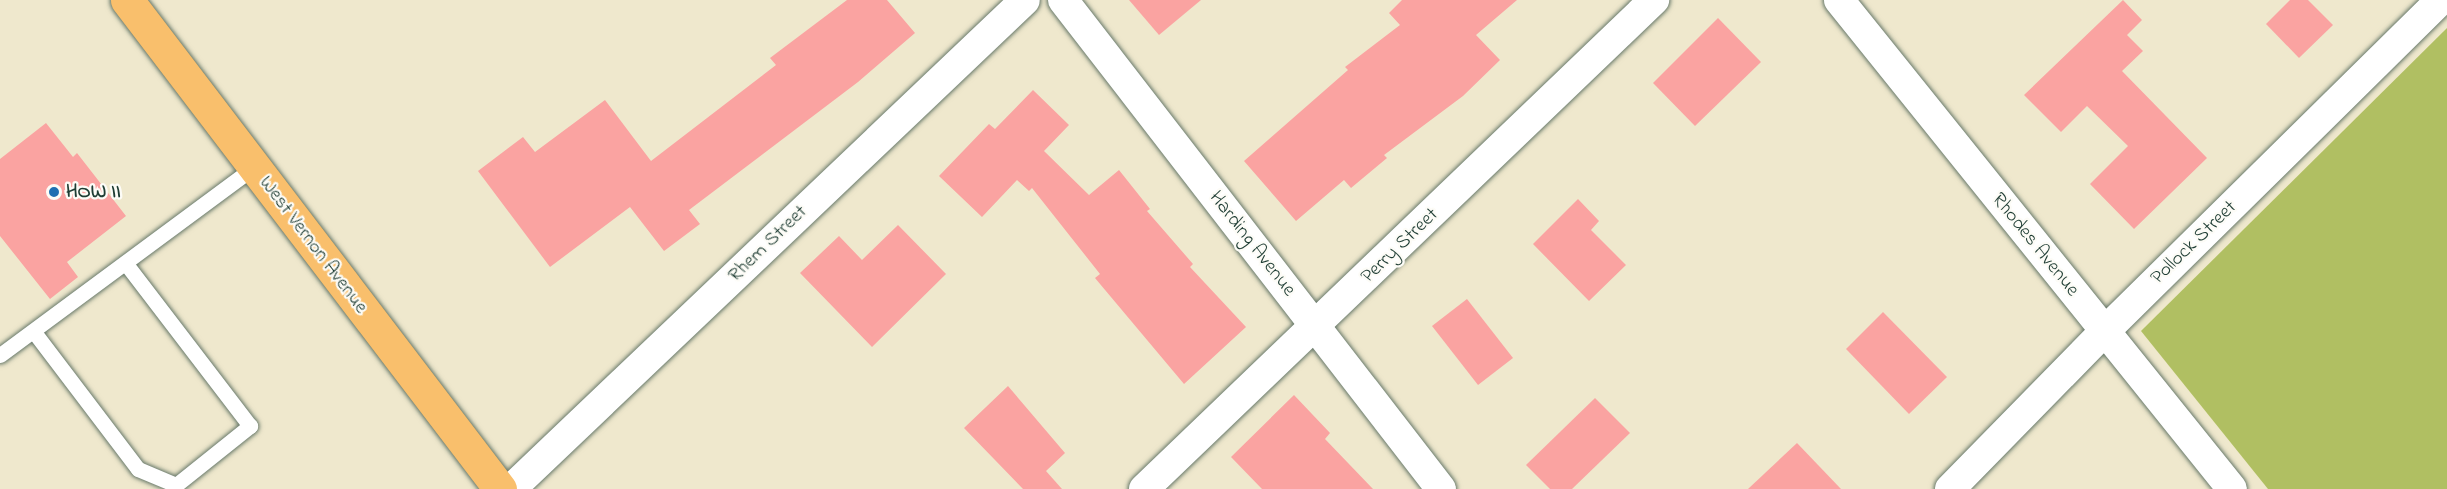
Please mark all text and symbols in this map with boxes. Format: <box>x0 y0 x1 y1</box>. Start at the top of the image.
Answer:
street label: West Vernon Avenue <box>254 172 372 318</box>
place label: HOW II <box>66 180 121 204</box>
marker: HOW II <box>47 185 61 199</box>
street label: Harding Avenue <box>1203 187 1301 301</box>
street label: Rhodes Avenue <box>1986 188 2084 302</box>
street label: Pollock Street <box>2146 196 2242 290</box>
street label: Rhem Street <box>724 200 812 288</box>
street label: Perry Street <box>1356 203 1444 289</box>

